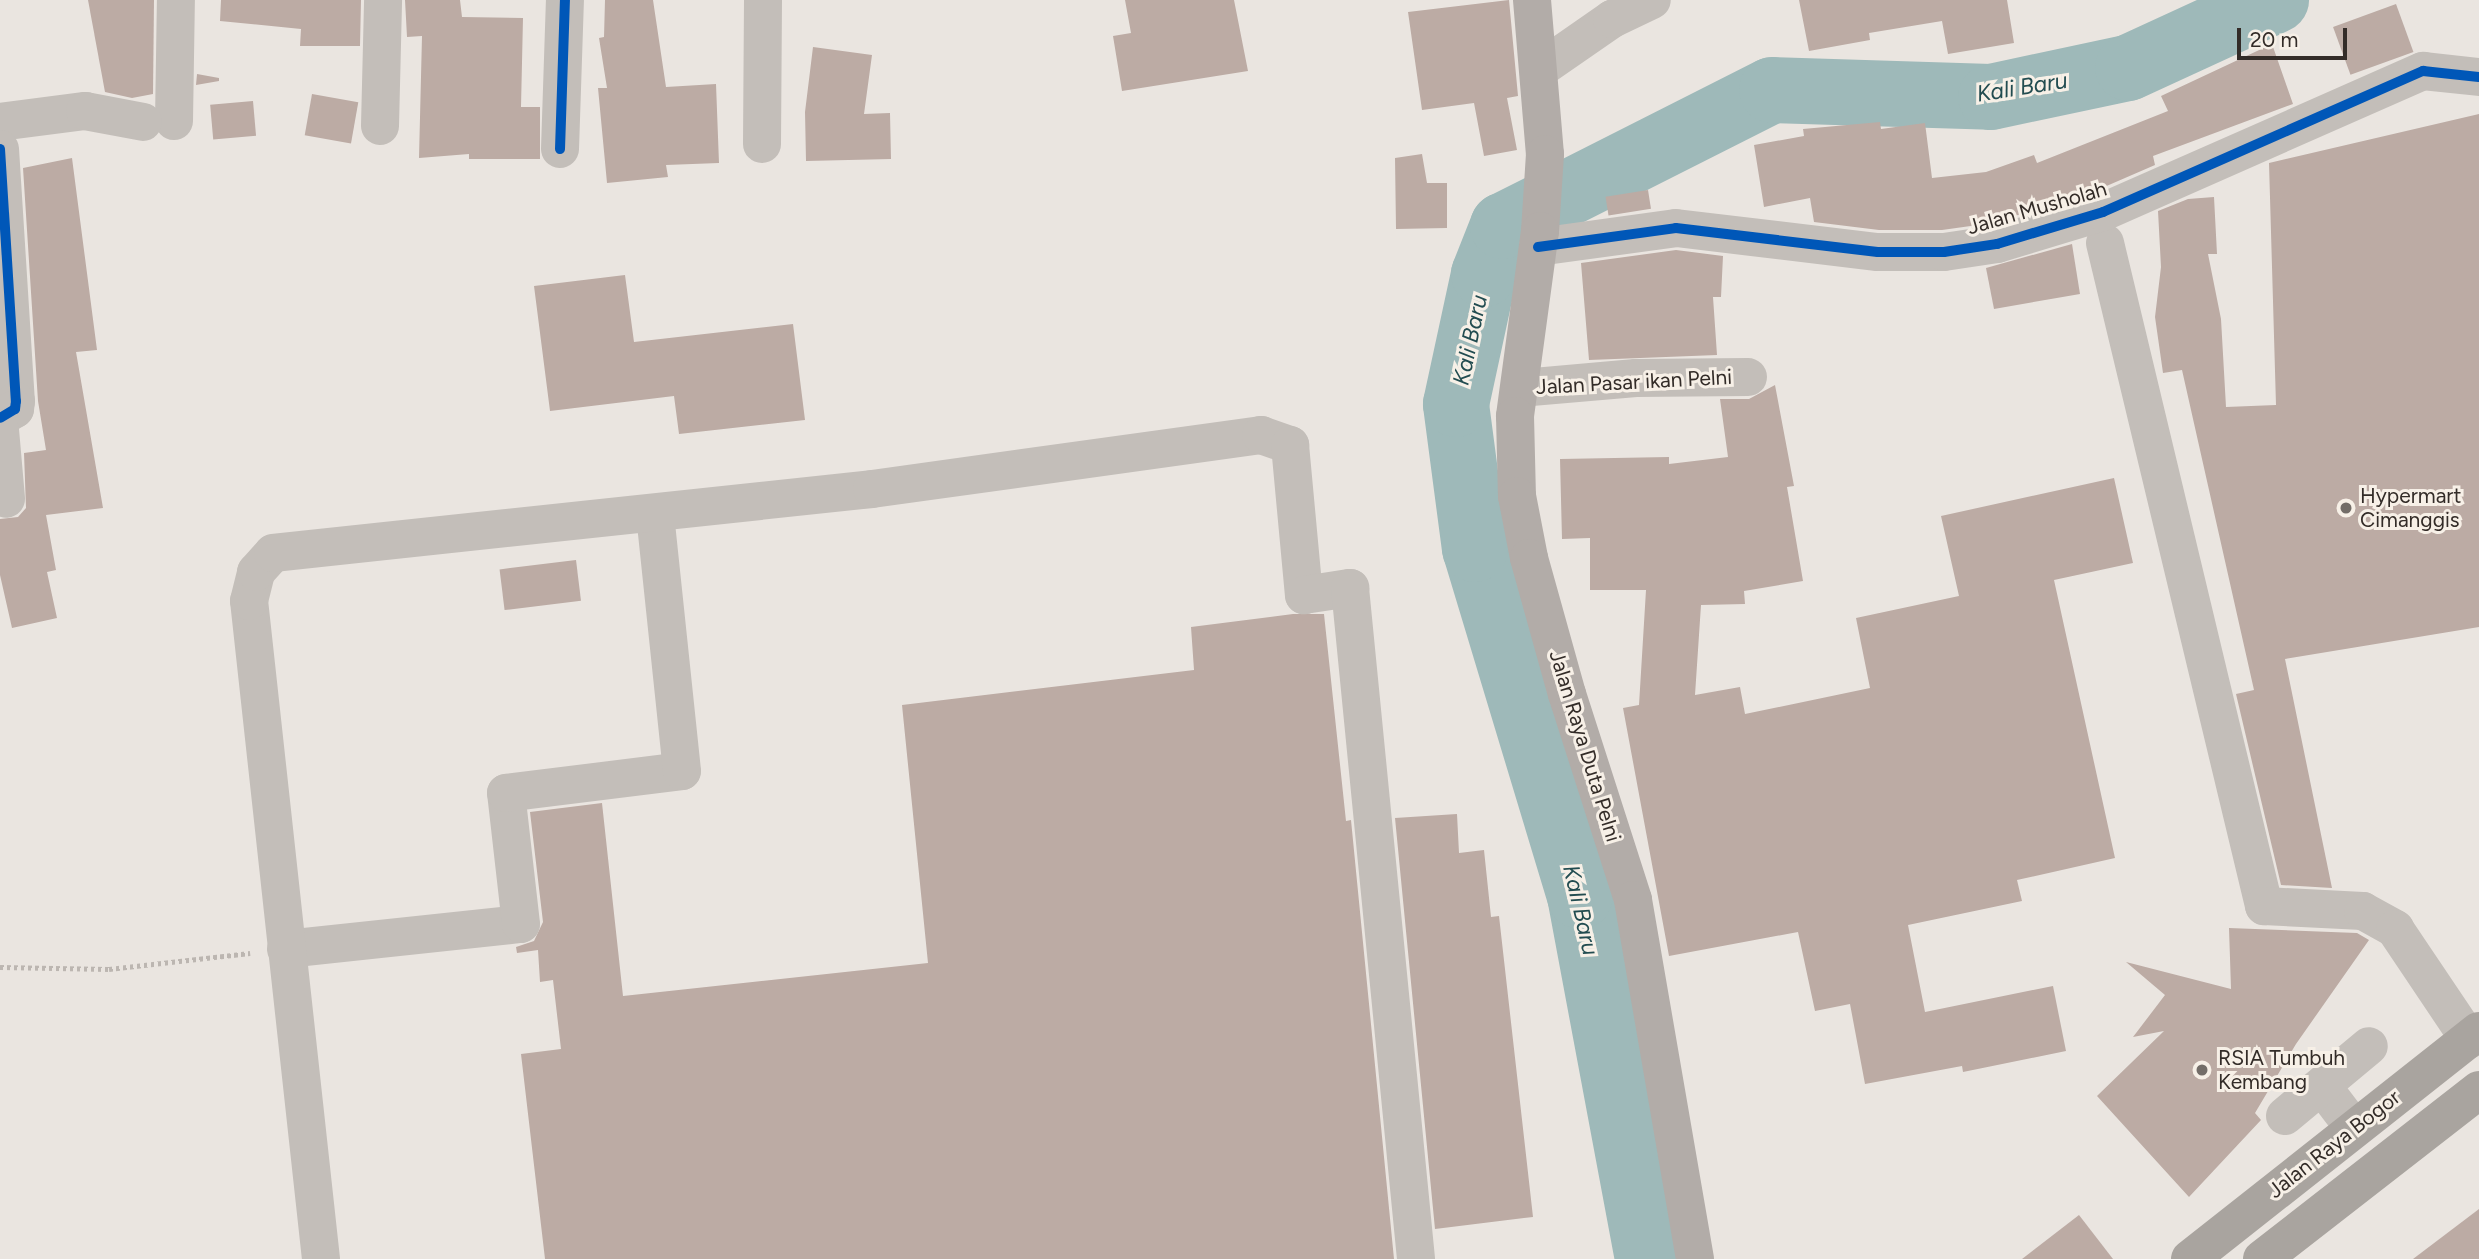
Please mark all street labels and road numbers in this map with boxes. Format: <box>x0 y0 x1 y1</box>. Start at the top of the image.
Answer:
street label: Jalan Musholah <box>1964 176 2110 240</box>
street label: Jalan Pasar ikan Pelni <box>1535 364 1733 400</box>
street label: Jalan Raya Duta Pelni <box>1544 647 1626 845</box>
street label: Jalan Raya Bogor <box>2263 1085 2405 1203</box>

